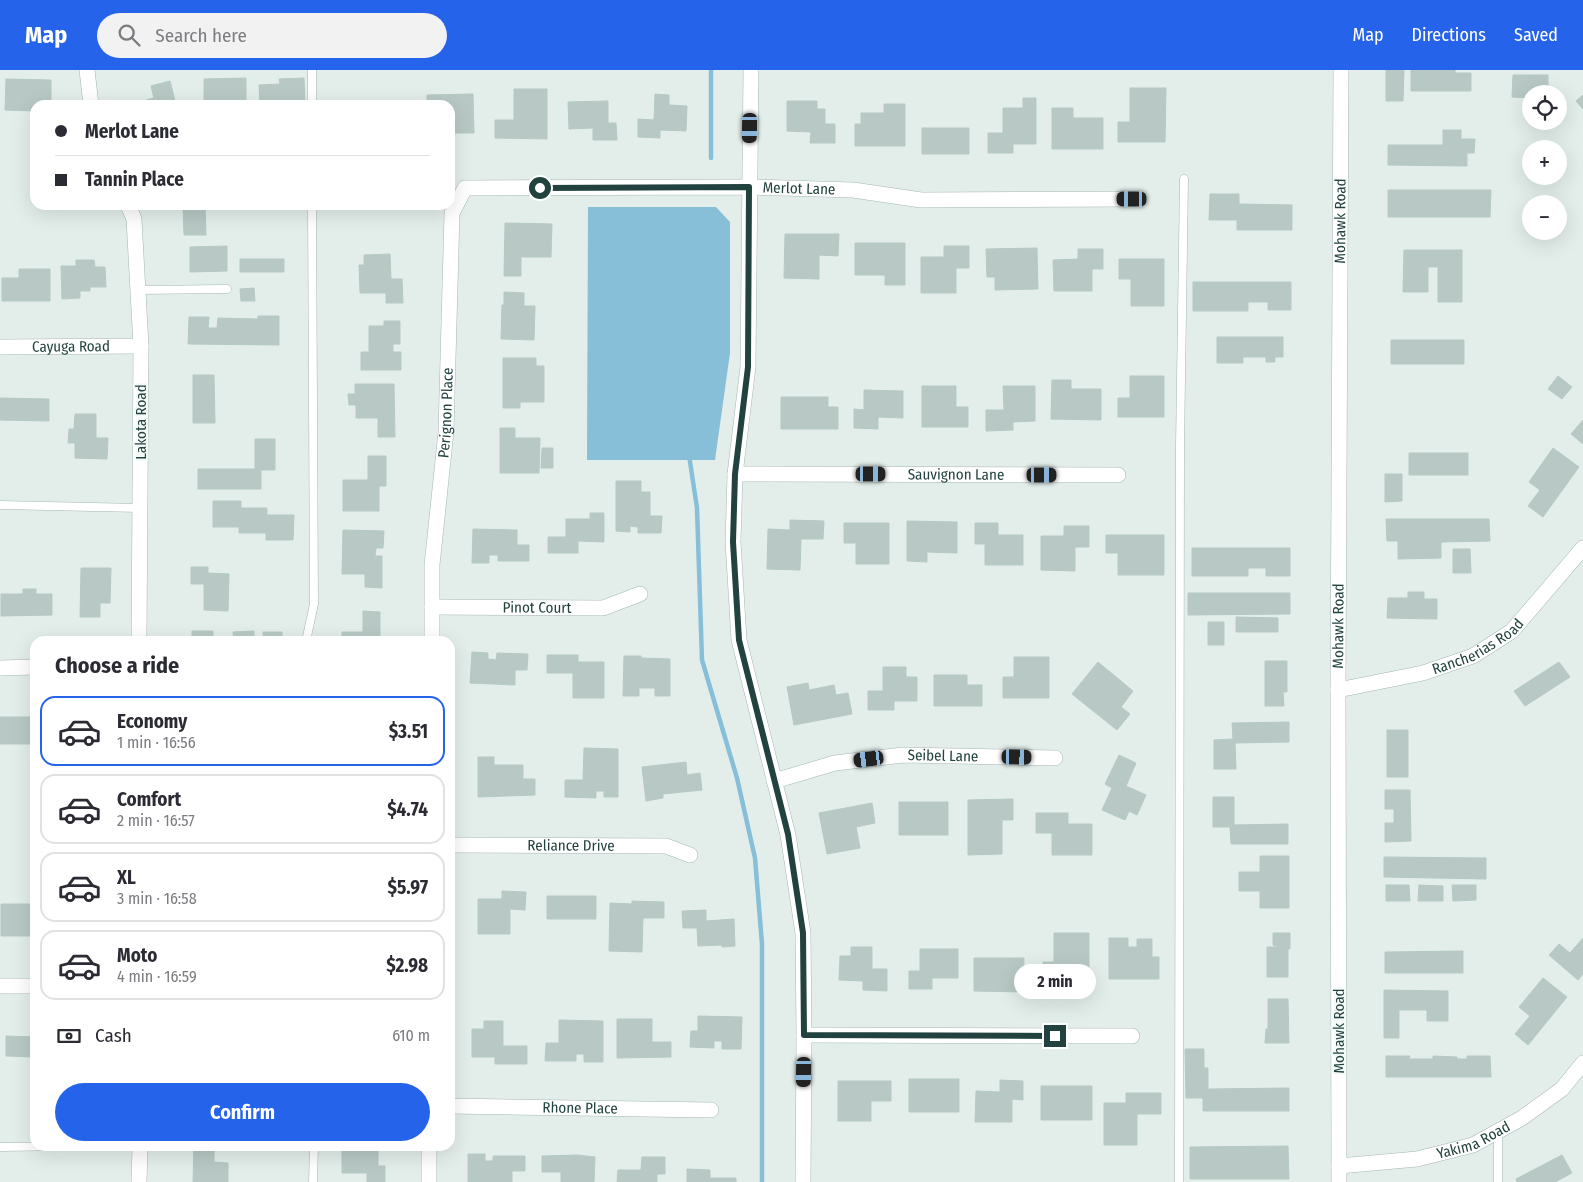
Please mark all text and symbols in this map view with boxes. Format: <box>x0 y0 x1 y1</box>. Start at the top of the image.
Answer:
search box <box>97 13 447 58</box>
text: Map <box>25 21 67 49</box>
icon: search <box>115 21 143 49</box>
text: Search here <box>155 24 247 47</box>
text: Map <box>1352 24 1384 46</box>
text: Directions <box>1412 24 1486 46</box>
text: Saved <box>1514 24 1558 46</box>
map controls <box>1522 85 1567 240</box>
button: locate <box>1522 85 1567 130</box>
car <box>742 113 757 143</box>
text: Merlot Lane <box>85 120 179 143</box>
button: + <box>1522 140 1567 185</box>
text: Tannin Place <box>85 168 184 191</box>
route start <box>529 177 551 199</box>
street label: Merlot Lane <box>762 178 836 198</box>
street label: Mohawk Road <box>1331 178 1349 264</box>
car <box>1117 192 1147 207</box>
button: − <box>1522 195 1567 240</box>
street label: Cayuga Road <box>32 337 110 356</box>
street label: Perignon Place <box>434 367 457 459</box>
street label: Lakota Road <box>132 384 150 460</box>
street label: Sauvignon Lane <box>908 465 1004 484</box>
car <box>856 467 886 482</box>
car <box>1027 468 1057 483</box>
street label: Mohawk Road <box>1329 583 1348 669</box>
street label: Pinot Court <box>502 598 572 617</box>
street label: Rancherias Road <box>1430 615 1528 678</box>
text: Choose a ride <box>55 652 179 679</box>
icon: car <box>57 709 102 754</box>
text: Economy <box>117 710 187 733</box>
text: $3.51 <box>389 720 428 743</box>
text: 1 min · 16:56 <box>117 733 196 752</box>
street label: Seibel Lane <box>907 746 978 765</box>
car <box>1001 749 1032 765</box>
car <box>853 750 884 768</box>
icon: car <box>57 787 102 832</box>
text: Comfort <box>117 788 181 811</box>
text: $4.74 <box>387 798 428 821</box>
text: 2 min · 16:57 <box>117 811 195 830</box>
street label: Reliance Drive <box>527 836 615 855</box>
icon: car <box>57 865 102 910</box>
text: XL <box>117 866 136 889</box>
text: $5.97 <box>388 876 428 899</box>
text: 3 min · 16:58 <box>117 889 197 908</box>
icon: car <box>57 943 102 988</box>
text: Moto <box>117 944 157 967</box>
text: $2.98 <box>386 954 428 977</box>
callout: 2 min <box>1014 964 1096 998</box>
text: 4 min · 16:59 <box>117 967 197 986</box>
text: 2 min <box>1037 972 1073 991</box>
street label: Mohawk Road <box>1330 988 1348 1074</box>
icon: cash <box>55 1022 83 1050</box>
text: Cash <box>95 1024 132 1047</box>
route end <box>1044 1025 1066 1047</box>
text: 610 m <box>392 1026 430 1045</box>
car <box>796 1057 811 1087</box>
button: Confirm <box>55 1083 430 1141</box>
street label: Rhone Place <box>542 1098 618 1118</box>
street label: Yakima Road <box>1435 1117 1513 1163</box>

